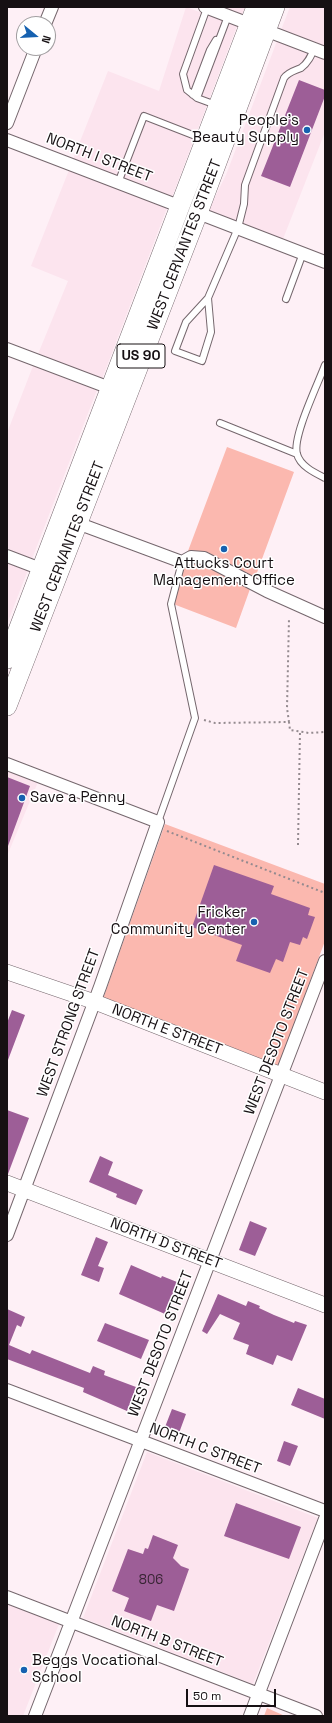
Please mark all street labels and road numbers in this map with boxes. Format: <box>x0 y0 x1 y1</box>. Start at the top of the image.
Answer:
street label: NORTH I STREET <box>43 130 155 186</box>
street label: WEST CERVANTES STREET <box>144 157 226 333</box>
road number: US 90 <box>117 344 165 368</box>
street label: WEST CERVANTES STREET <box>27 459 109 635</box>
street label: WEST STRONG STREET <box>34 946 104 1100</box>
street label: WEST DESOTO STREET <box>241 966 313 1118</box>
street label: NORTH E STREET <box>109 1001 225 1059</box>
street label: NORTH D STREET <box>108 1214 224 1274</box>
street label: WEST DESOTO STREET <box>125 1268 197 1420</box>
street label: NORTH C STREET <box>147 1419 263 1479</box>
street label: NORTH B STREET <box>109 1612 225 1672</box>

